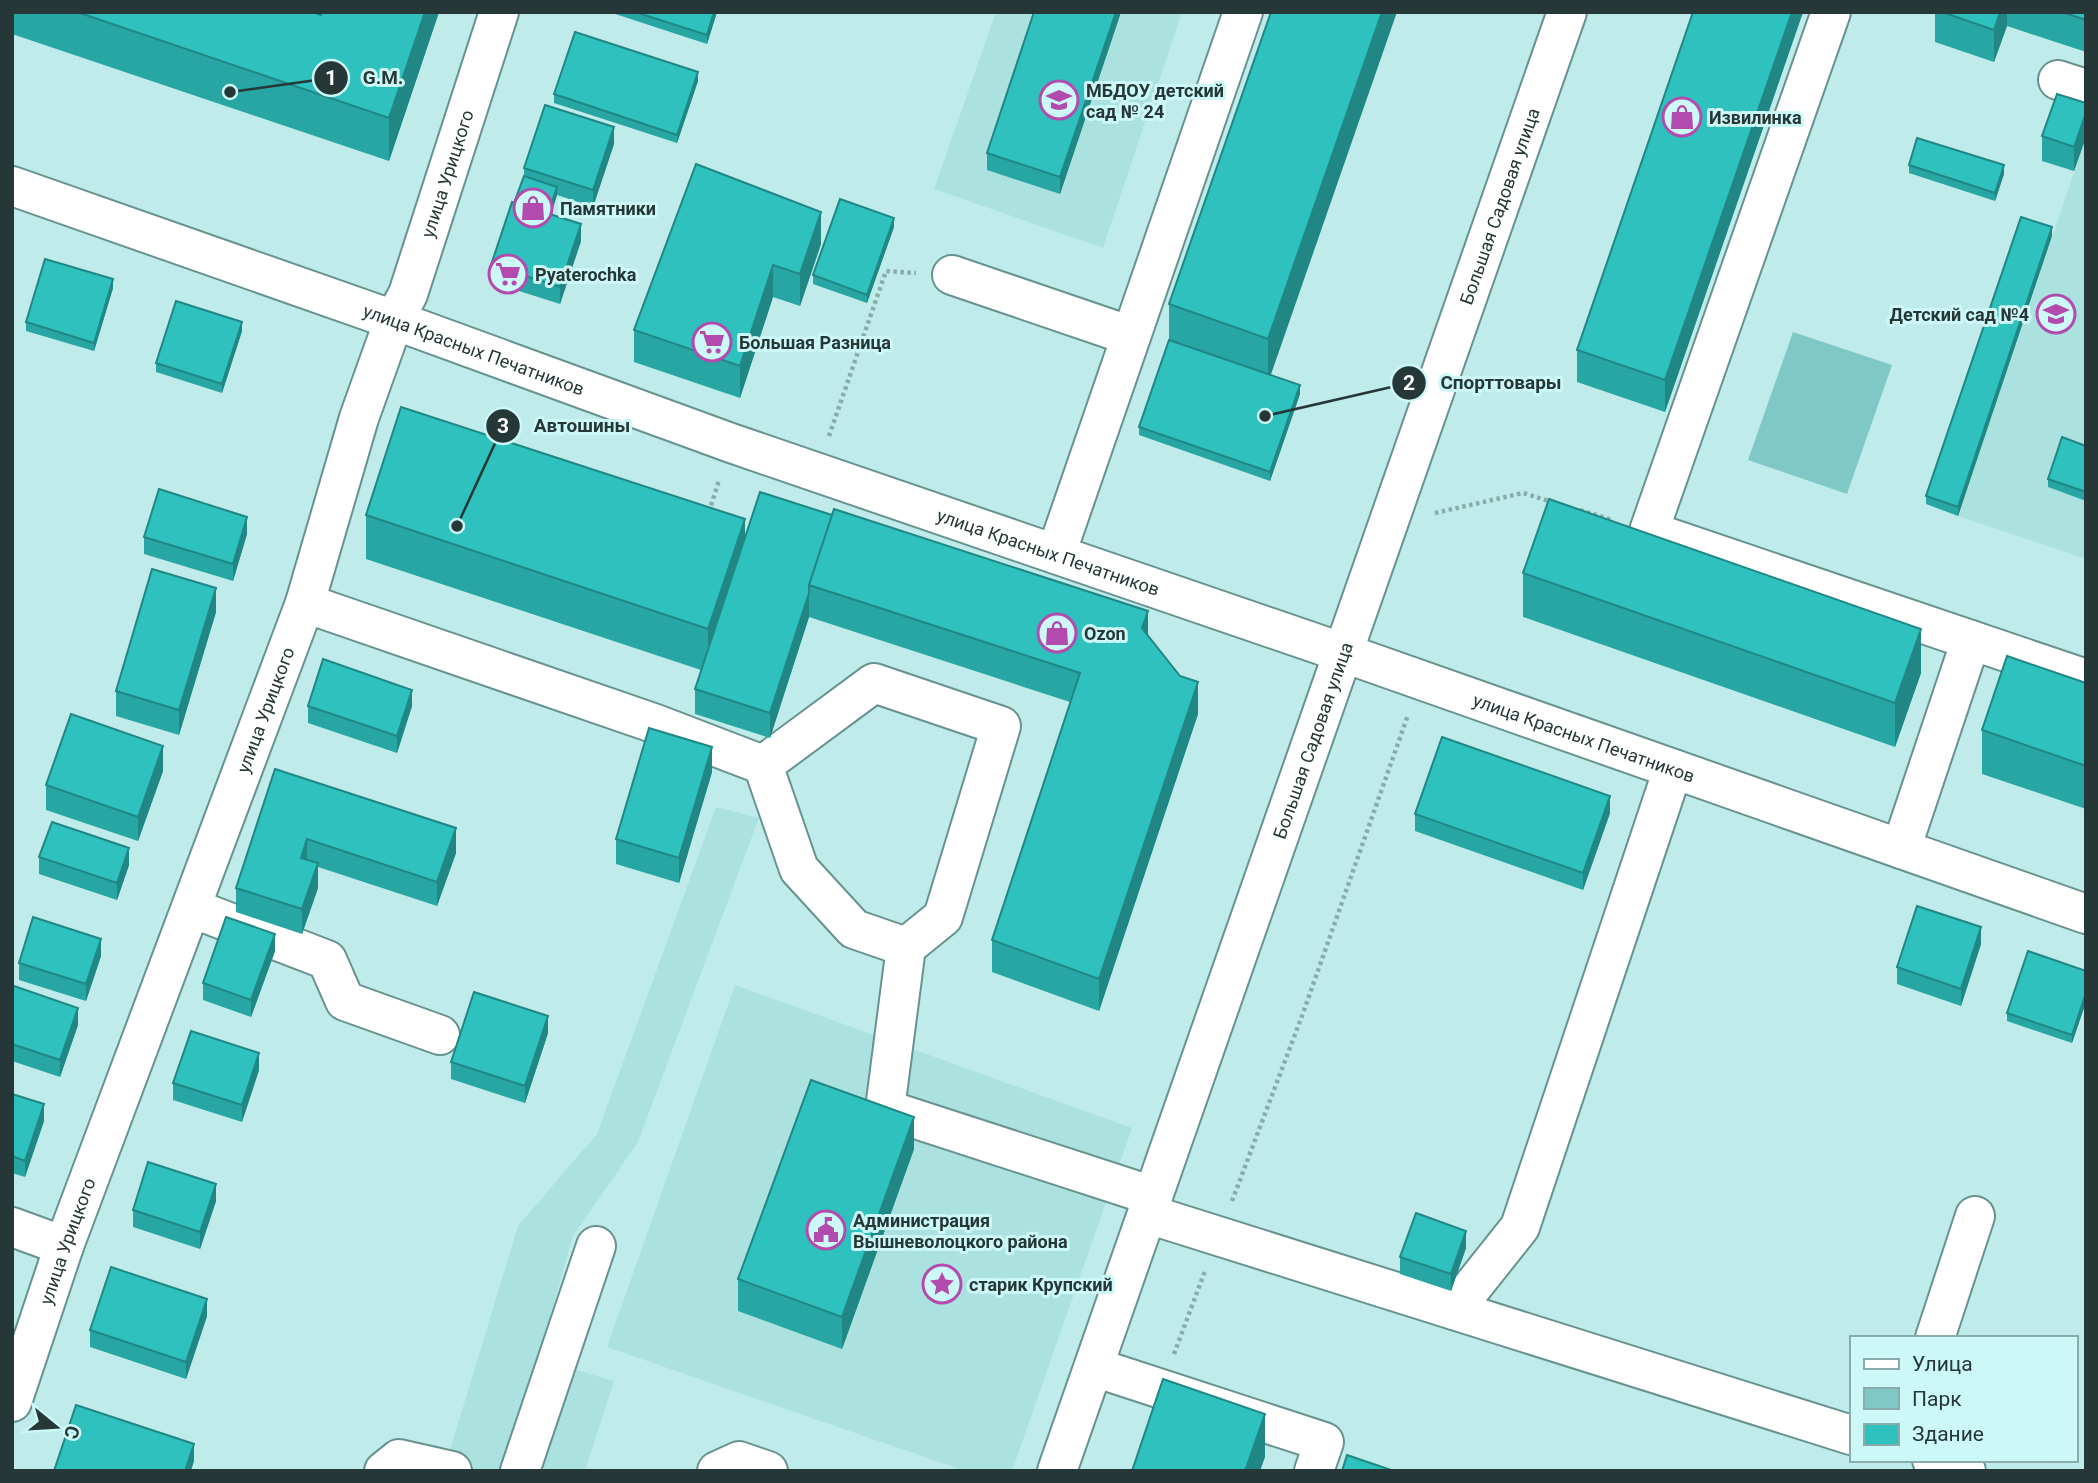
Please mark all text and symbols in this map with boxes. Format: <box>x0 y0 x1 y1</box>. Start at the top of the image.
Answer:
callout: G.M. <box>314 58 417 98</box>
text: 1 <box>325 66 337 90</box>
text: G.M. <box>363 66 403 89</box>
school or university icon: МБДОУ детский сад № 24 <box>1038 79 1080 121</box>
place label: МБДОУ детский сад № 24 <box>1086 80 1224 122</box>
shop icon: Извилинка <box>1661 96 1703 138</box>
street label: Большая Садовая улица <box>1455 105 1543 307</box>
street label: улица Урицкого <box>416 107 477 240</box>
place label: Извилинка <box>1709 107 1802 128</box>
shop icon: Памятники <box>512 187 554 229</box>
place label: Памятники <box>560 198 656 219</box>
supermarket icon: Pyaterochka <box>487 253 529 295</box>
place label: Pyaterochka <box>535 264 637 285</box>
school or university icon: Детский сад №4 <box>2035 293 2077 335</box>
street label: улица Красных Печатников <box>361 300 587 399</box>
place label: Детский сад №4 <box>1890 304 2029 325</box>
supermarket icon: Большая Разница <box>691 321 733 363</box>
place label: Большая Разница <box>739 332 891 353</box>
callout: Спорттовары <box>1391 363 1575 403</box>
text: 2 <box>1403 371 1415 395</box>
text: Спорттовары <box>1440 371 1562 394</box>
callout: Автошины <box>485 406 645 446</box>
text: 3 <box>497 414 509 438</box>
text: Автошины <box>534 414 630 437</box>
street label: улица Красных Печатников <box>934 504 1162 600</box>
shop icon: Ozon <box>1036 612 1078 654</box>
place label: Ozon <box>1084 623 1126 644</box>
street label: Большая Садовая улица <box>1268 639 1356 841</box>
street label: улица Урицкого <box>232 644 298 776</box>
street label: улица Красных Печатников <box>1470 689 1698 786</box>
street label: улица Урицкого <box>35 1175 99 1307</box>
public building icon: Администрация Вышневолоцкого района <box>805 1209 847 1251</box>
place label: Администрация Вышневолоцкого района <box>853 1210 1068 1252</box>
place icon: старик Крупский <box>921 1263 963 1305</box>
place label: старик Крупский <box>969 1274 1113 1295</box>
legend <box>1850 1336 2077 1462</box>
text: Улица <box>1912 1352 1973 1376</box>
text: Парк <box>1912 1387 1962 1411</box>
north arrow <box>21 1392 91 1462</box>
text: Здание <box>1912 1422 1984 1446</box>
text: С <box>59 1423 85 1442</box>

